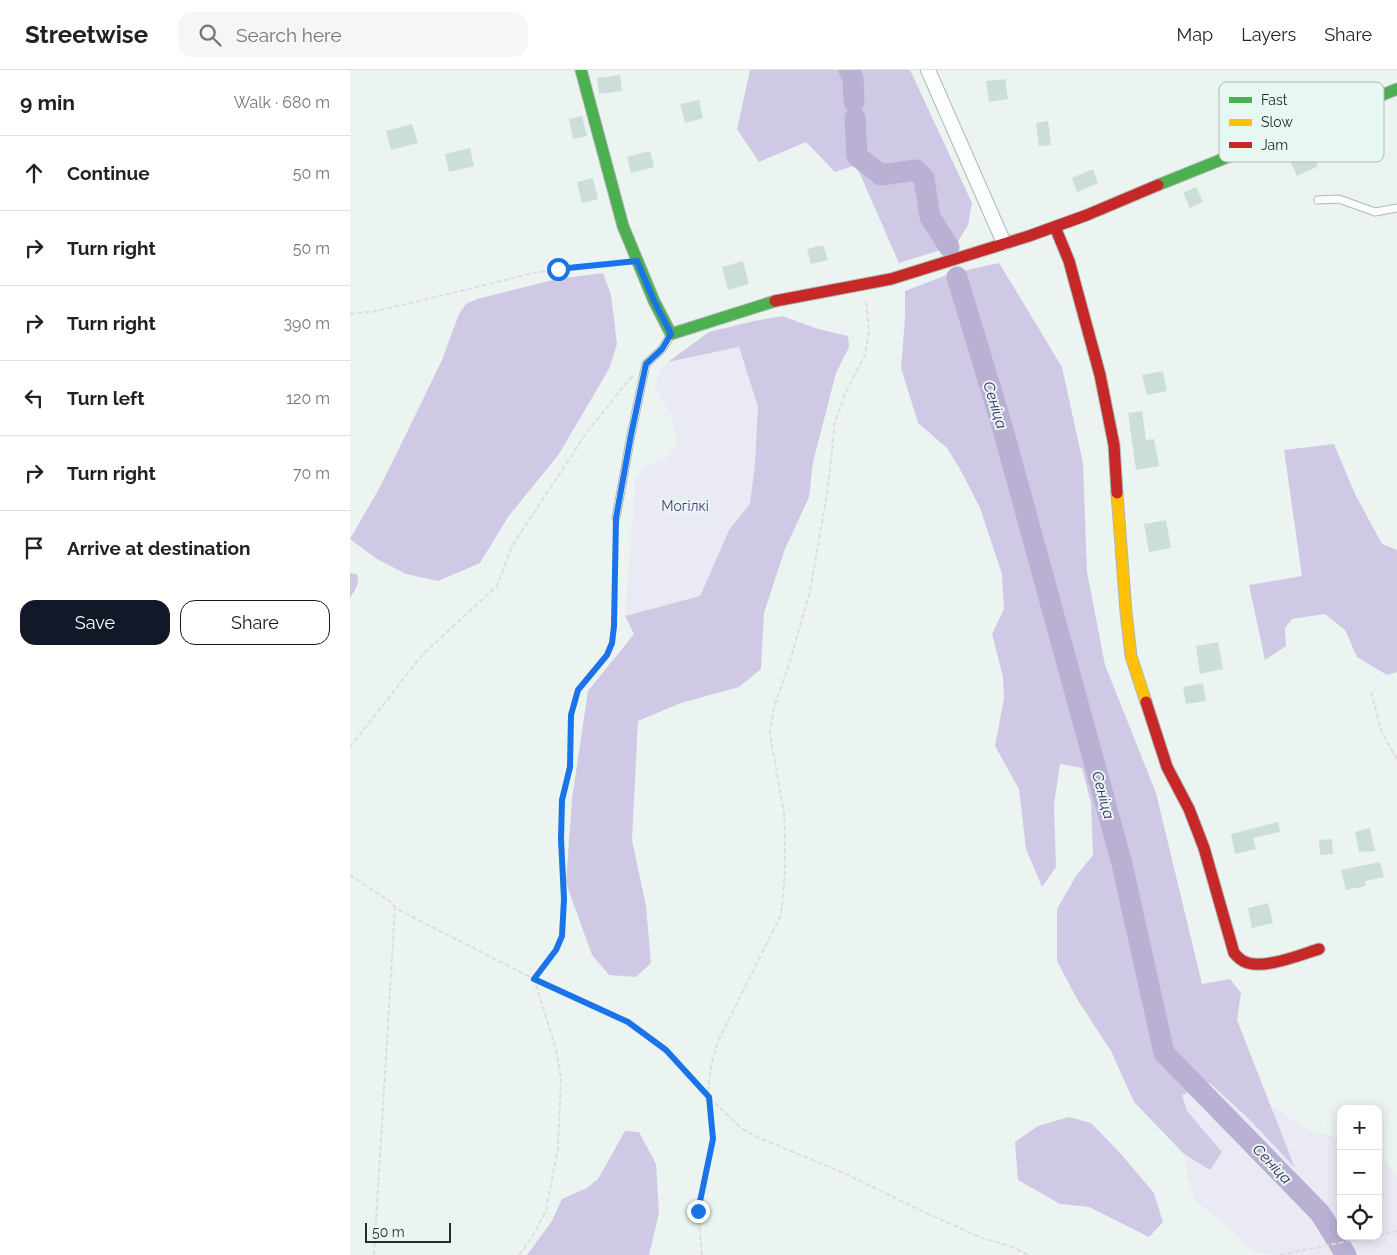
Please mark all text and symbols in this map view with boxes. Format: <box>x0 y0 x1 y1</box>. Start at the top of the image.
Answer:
search box <box>178 12 528 57</box>
text: Streetwise <box>25 20 148 49</box>
icon: search <box>196 21 224 49</box>
text: Search here <box>236 24 342 46</box>
text: Map <box>1177 24 1213 45</box>
text: Layers <box>1241 24 1296 45</box>
text: Share <box>1324 24 1372 45</box>
legend <box>1219 82 1384 162</box>
text: 9 min <box>20 90 75 115</box>
text: Fast <box>1261 92 1288 108</box>
text: Walk · 680 m <box>234 93 330 112</box>
text: Slow <box>1261 114 1293 130</box>
text: Jam <box>1261 137 1288 153</box>
icon: ahead <box>20 159 48 187</box>
text: Continue <box>67 162 150 184</box>
text: 50 m <box>293 164 330 183</box>
icon: right <box>20 234 48 262</box>
text: Turn right <box>67 237 156 259</box>
text: 50 m <box>293 239 330 258</box>
route start <box>547 258 570 281</box>
icon: right <box>20 309 48 337</box>
text: Turn right <box>67 312 156 334</box>
text: 390 m <box>284 314 330 333</box>
water label: Сеніца <box>979 379 1011 431</box>
icon: left <box>20 384 48 412</box>
text: Turn left <box>67 387 144 409</box>
text: 120 m <box>286 389 330 408</box>
icon: right <box>20 459 48 487</box>
text: Turn right <box>67 462 156 484</box>
text: 70 m <box>293 464 330 483</box>
park label: Могілкі <box>661 498 709 514</box>
icon: arrive <box>20 534 48 562</box>
text: Arrive at destination <box>67 537 251 559</box>
button: Save <box>20 600 170 645</box>
button: Share <box>180 600 330 645</box>
water label: Сеніца <box>1088 769 1118 821</box>
map controls <box>1337 1105 1382 1240</box>
button: + <box>1337 1105 1382 1150</box>
water label: Сеніца <box>1249 1140 1295 1188</box>
button: − <box>1337 1150 1382 1195</box>
button: locate <box>1337 1195 1382 1240</box>
route end <box>687 1200 710 1223</box>
scale bar <box>365 1220 451 1243</box>
text: 50 m <box>372 1224 405 1240</box>

